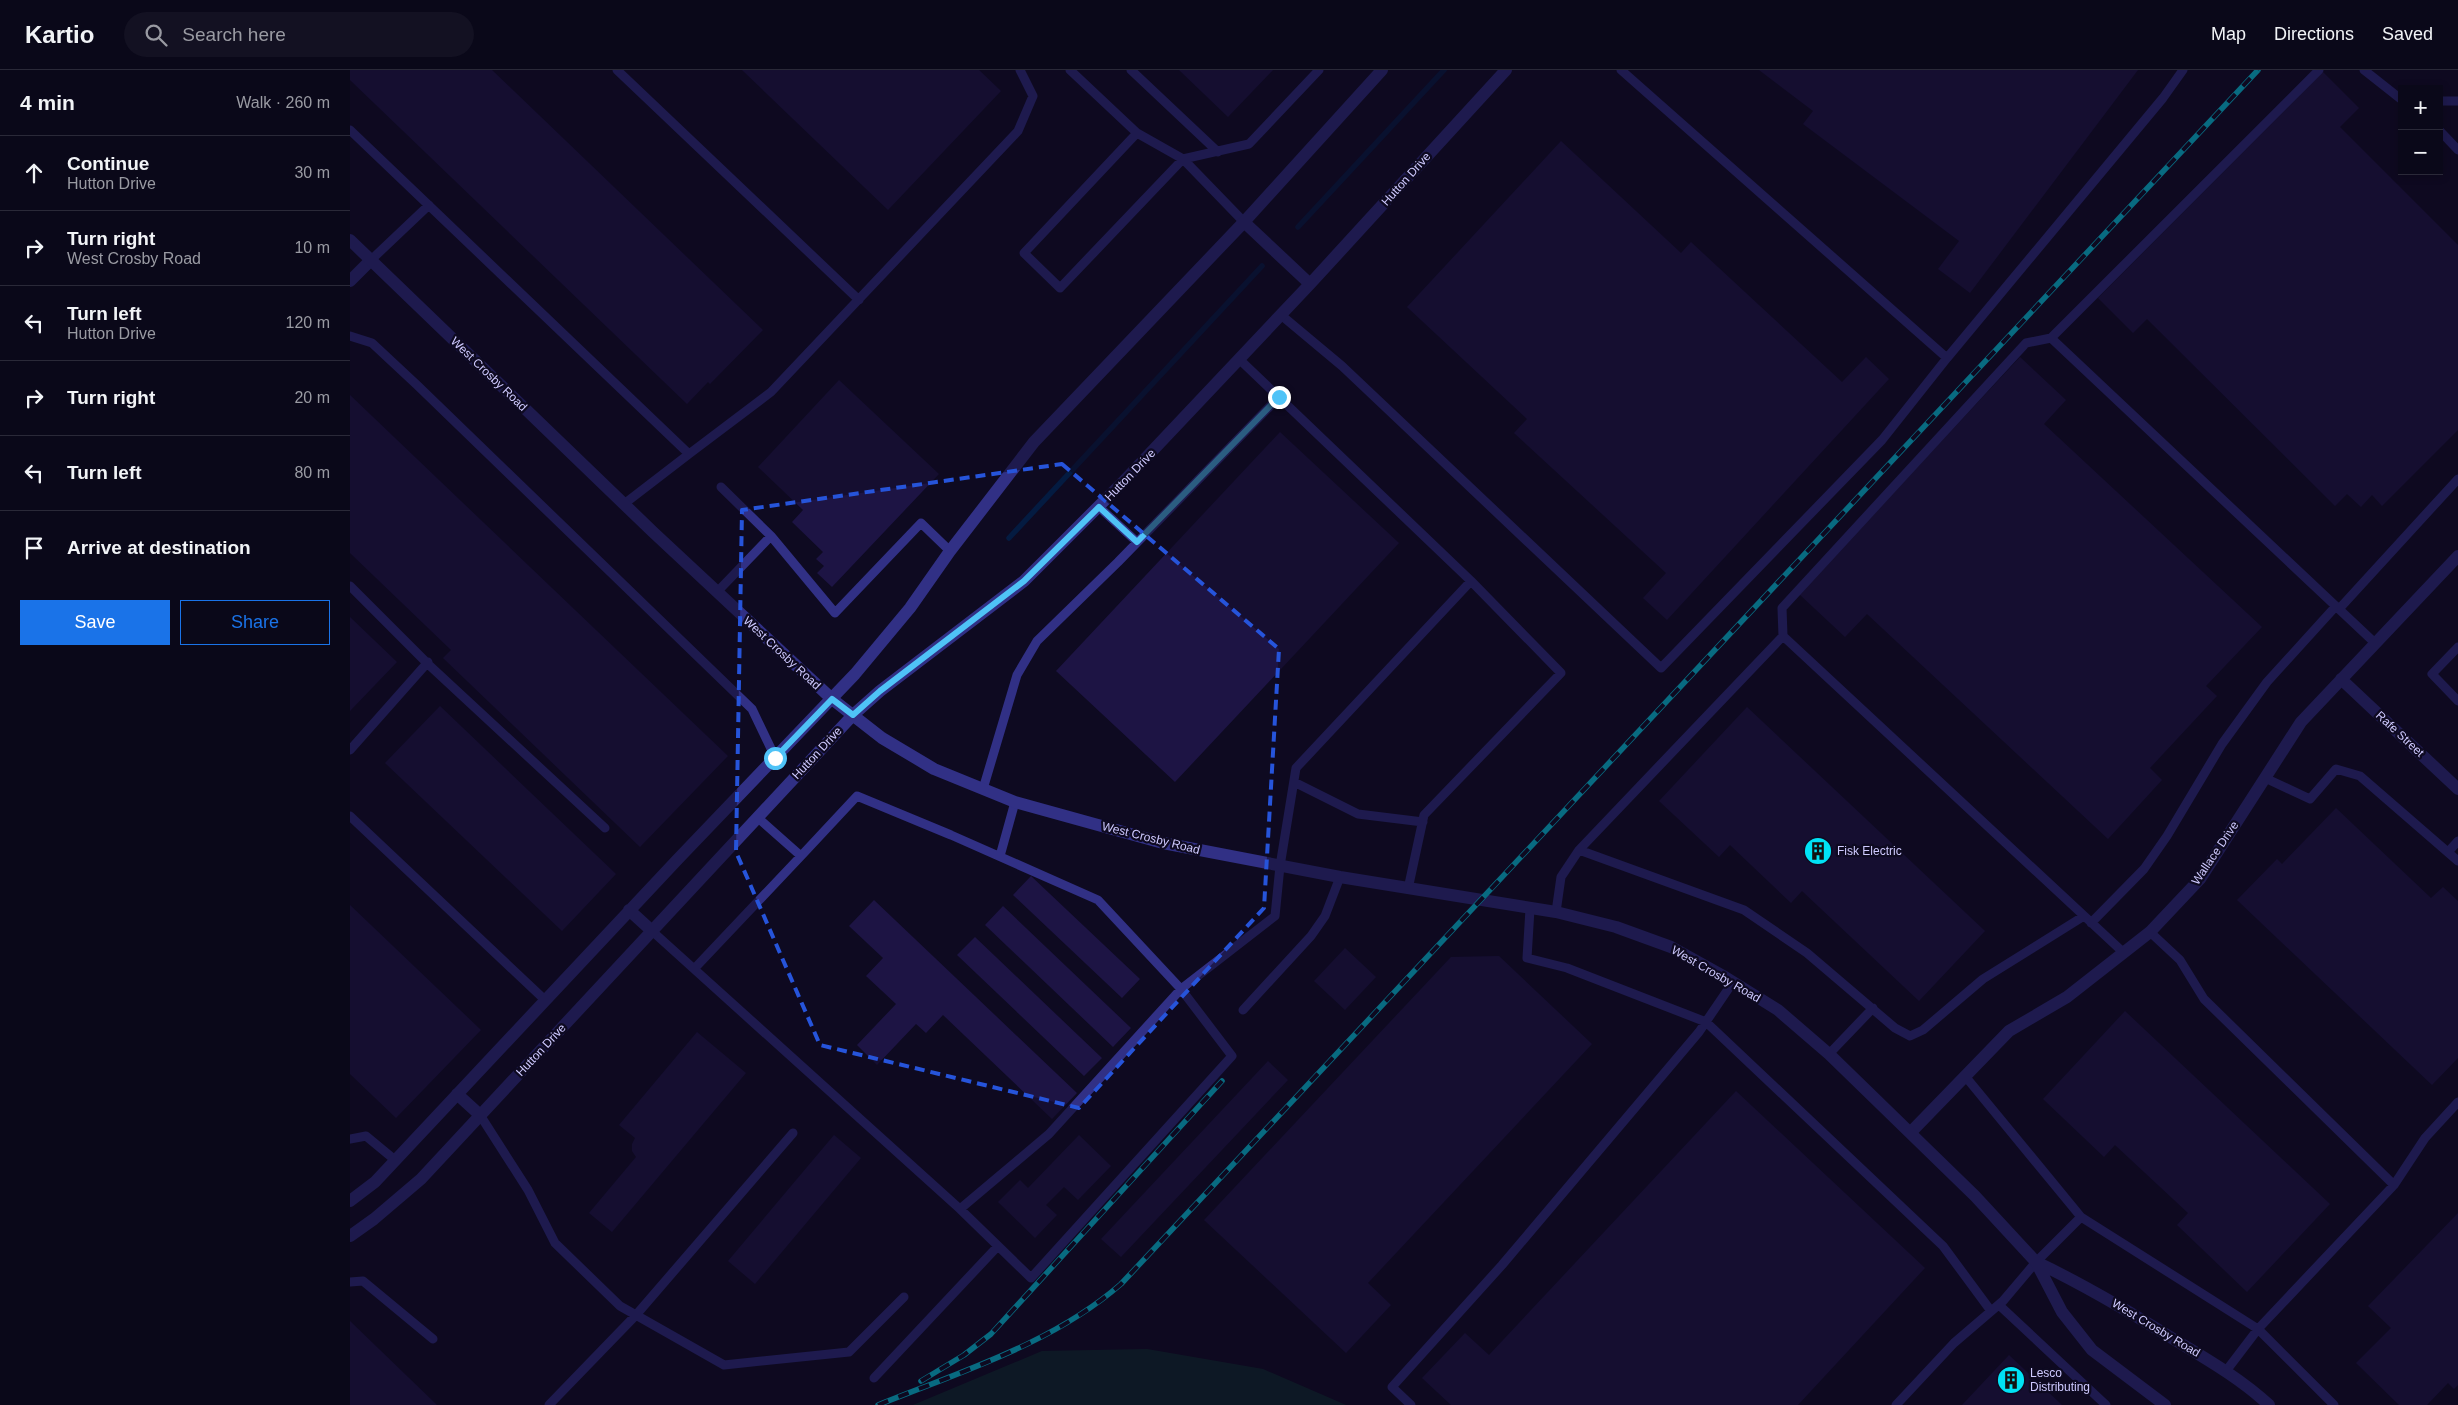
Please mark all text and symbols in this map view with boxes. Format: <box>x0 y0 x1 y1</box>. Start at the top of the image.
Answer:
search box <box>124 12 474 57</box>
text: Kartio <box>25 21 94 48</box>
icon: search <box>142 21 170 49</box>
text: Search here <box>182 24 286 45</box>
text: Map <box>2211 24 2246 44</box>
text: Directions <box>2274 24 2354 44</box>
text: Saved <box>2382 24 2433 44</box>
map controls <box>2398 85 2443 175</box>
button: + <box>2398 85 2443 130</box>
text: 4 min <box>20 91 75 114</box>
text: Walk · 260 m <box>236 94 330 111</box>
button: − <box>2398 130 2443 175</box>
street label: Hutton Drive <box>1378 149 1434 208</box>
text: Continue <box>67 153 149 174</box>
icon: ahead <box>20 159 48 187</box>
text: 30 m <box>294 164 330 181</box>
text: Hutton Drive <box>67 175 156 192</box>
text: Turn right <box>67 228 155 249</box>
icon: right <box>20 234 48 262</box>
text: 10 m <box>294 239 330 256</box>
text: West Crosby Road <box>67 250 201 267</box>
text: Turn left <box>67 303 142 324</box>
icon: left <box>20 309 48 337</box>
text: 120 m <box>286 314 330 331</box>
text: Hutton Drive <box>67 325 156 342</box>
street label: West Crosby Road <box>448 334 530 414</box>
icon: right <box>20 384 48 412</box>
route end <box>1268 386 1291 409</box>
text: Turn right <box>67 387 155 408</box>
text: 20 m <box>294 389 330 406</box>
street label: Hutton Drive <box>1102 446 1158 504</box>
icon: left <box>20 459 48 487</box>
text: Turn left <box>67 462 142 483</box>
text: 80 m <box>294 464 330 481</box>
icon: arrive <box>20 534 48 562</box>
text: Arrive at destination <box>67 537 251 558</box>
button: Save <box>20 600 170 645</box>
button: Share <box>180 600 330 645</box>
street label: West Crosby Road <box>740 614 824 692</box>
street label: Rafe Street <box>2373 708 2427 760</box>
street label: Hutton Drive <box>789 724 845 782</box>
route start <box>764 747 787 770</box>
street label: Wallace Drive <box>2189 818 2242 887</box>
street label: West Crosby Road <box>1101 819 1201 857</box>
building icon: Fisk Electric <box>1803 836 1833 866</box>
place label: Fisk Electric <box>1837 844 1902 858</box>
street label: West Crosby Road <box>1669 943 1763 1005</box>
street label: Hutton Drive <box>513 1021 569 1079</box>
street label: West Crosby Road <box>2109 1296 2203 1360</box>
building icon: Lesco Distributing <box>1996 1365 2026 1395</box>
place label: Lesco Distributing <box>2030 1366 2090 1394</box>

